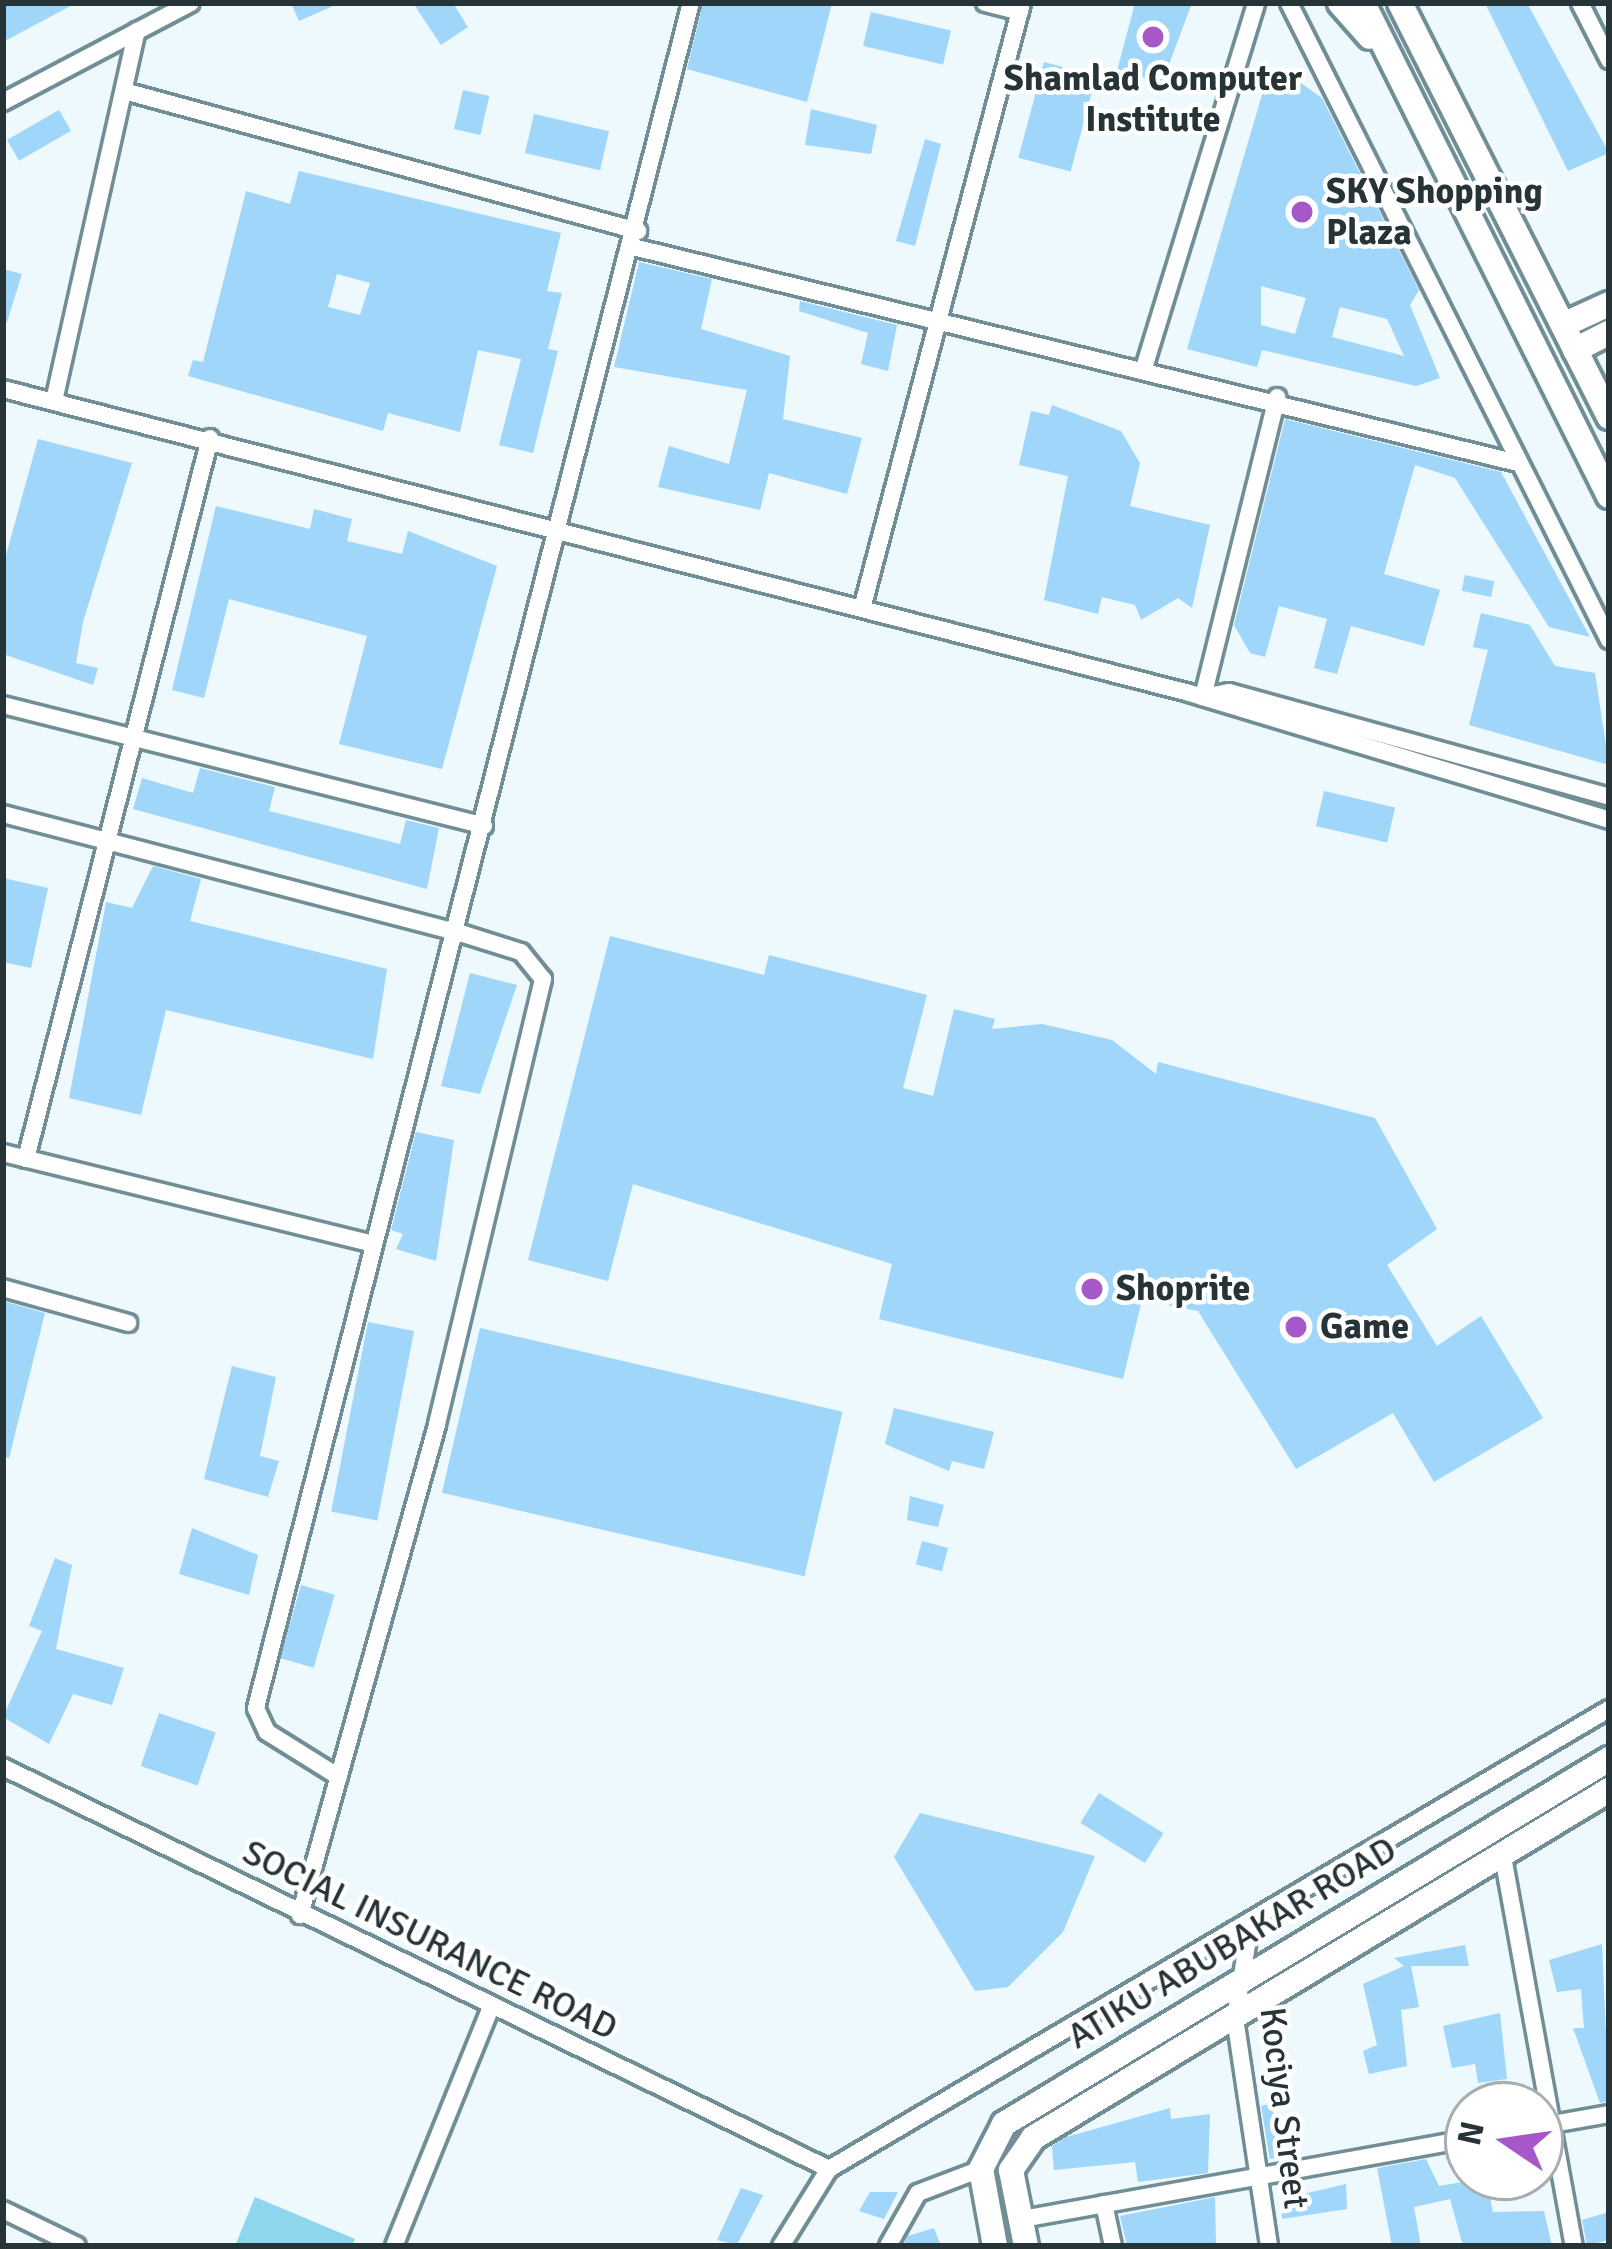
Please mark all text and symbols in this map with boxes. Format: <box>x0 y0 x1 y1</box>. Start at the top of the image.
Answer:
marker: Shamlad Computer Institute <box>1140 24 1166 50</box>
place label: Shamlad Computer Institute <box>1004 56 1302 141</box>
place label: SKY Shopping Plaza <box>1326 169 1543 254</box>
marker: SKY Shopping Plaza <box>1289 199 1315 225</box>
place label: Shoprite <box>1116 1267 1250 1311</box>
marker: Shoprite <box>1079 1276 1105 1302</box>
place label: Game <box>1320 1305 1409 1349</box>
marker: Game <box>1283 1314 1309 1340</box>
street label: ATIKU ABUBAKAR ROAD <box>1060 1828 1404 2058</box>
street label: SOCIAL INSURANCE ROAD <box>236 1830 624 2050</box>
street label: Kociya Street <box>1250 2005 1318 2211</box>
north arrow <box>1444 2081 1564 2201</box>
text: N <box>1449 2118 1494 2149</box>

